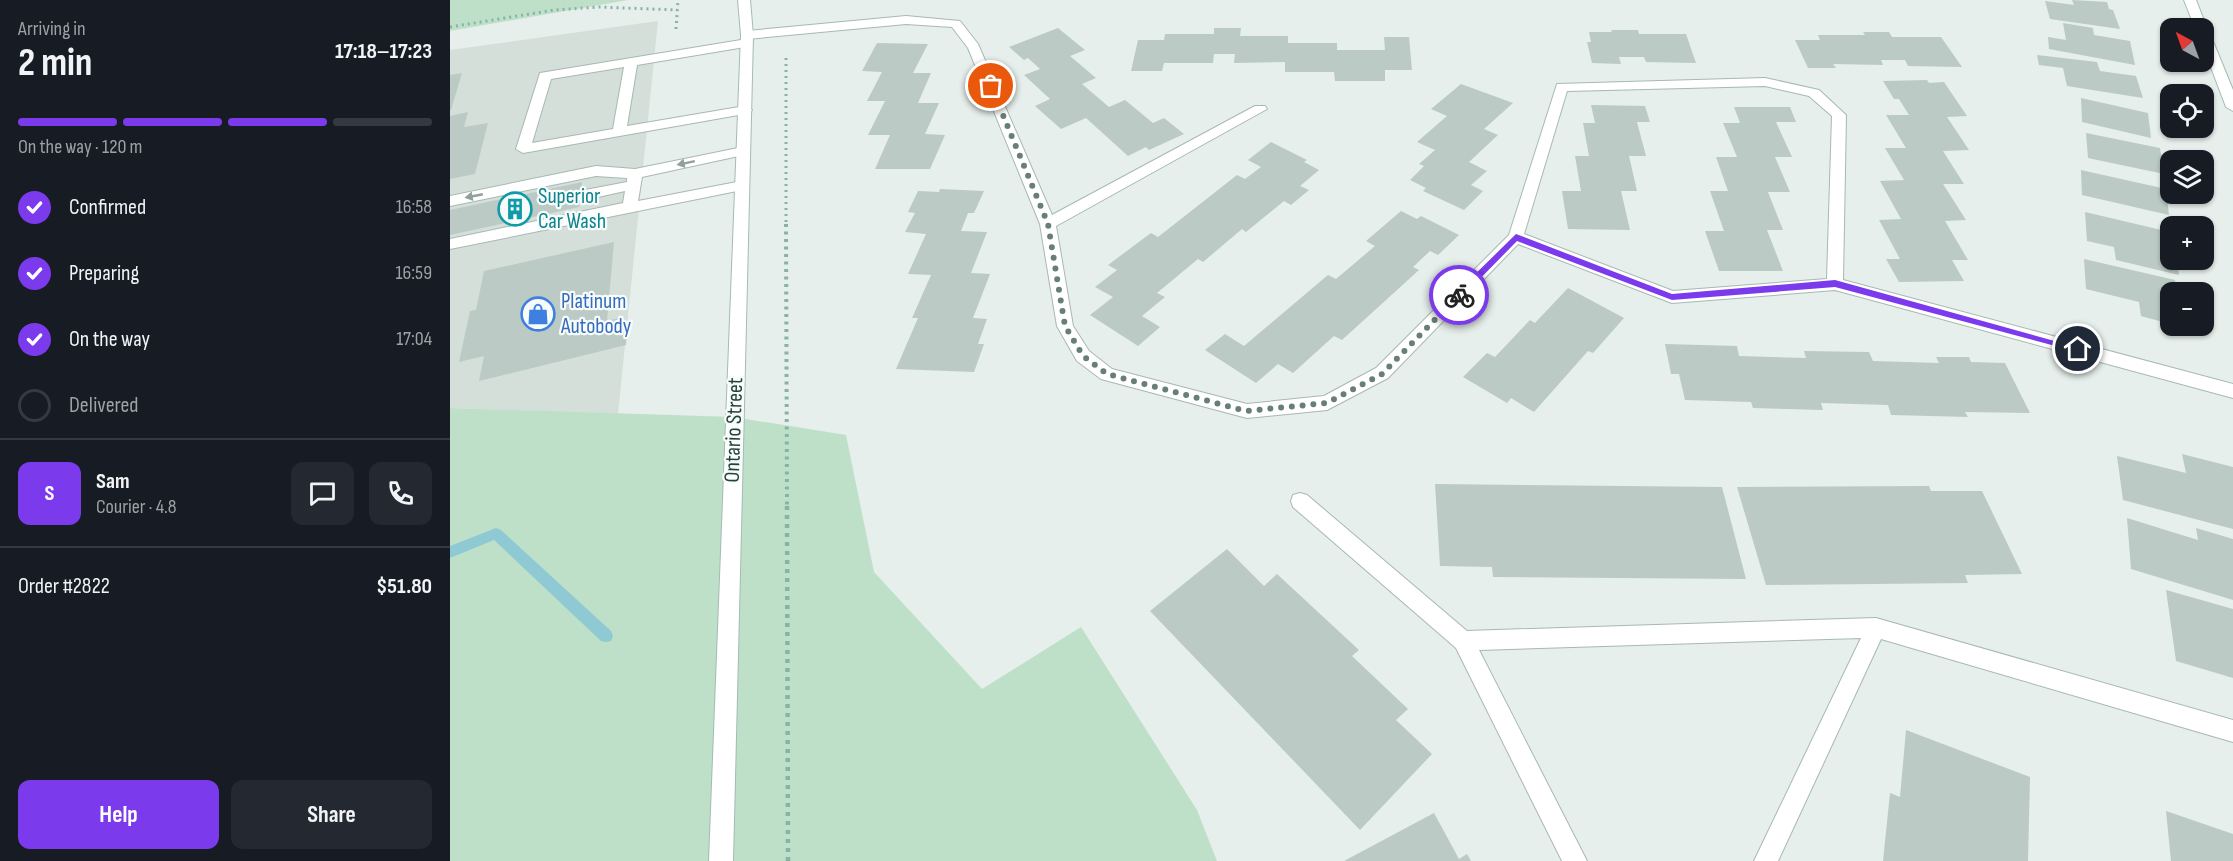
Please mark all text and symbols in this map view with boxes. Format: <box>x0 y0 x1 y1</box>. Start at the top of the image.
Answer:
text: Arriving in <box>18 17 86 41</box>
north arrow <box>2160 18 2214 72</box>
map controls <box>2160 18 2214 336</box>
text: 17:18–17:23 <box>335 38 432 65</box>
text: 2 min <box>18 40 92 87</box>
pin <box>965 60 1016 111</box>
icon: bag <box>974 69 1007 102</box>
button: locate <box>2160 84 2214 138</box>
text: On the way · 120 m <box>18 135 142 159</box>
button: layers <box>2160 150 2214 204</box>
one-way arrow <box>676 159 695 168</box>
place label: Superior Car Wash <box>538 183 606 235</box>
icon: check <box>18 191 51 224</box>
building icon: Superior Car Wash <box>497 191 533 227</box>
one-way arrow <box>464 192 483 201</box>
text: Confirmed <box>69 194 146 221</box>
text: 16:58 <box>396 195 432 219</box>
button: + <box>2160 216 2214 270</box>
icon: check <box>18 257 51 290</box>
text: Preparing <box>69 260 139 287</box>
text: 16:59 <box>396 261 432 285</box>
courier <box>1429 265 1489 325</box>
icon: bike <box>1443 279 1476 312</box>
button: − <box>2160 282 2214 336</box>
place label: Platinum Autobody <box>560 288 632 340</box>
shop icon: Platinum Autobody <box>520 296 556 332</box>
icon: check <box>18 323 51 356</box>
pin <box>2052 323 2103 374</box>
text: On the way <box>69 326 150 353</box>
text: 17:04 <box>396 327 432 351</box>
icon: home <box>2061 332 2094 365</box>
street label: Ontario Street <box>719 377 749 483</box>
text: Delivered <box>69 392 138 419</box>
button: chat <box>291 462 354 525</box>
button: phone <box>369 462 432 525</box>
text: Sam <box>96 468 130 495</box>
text: S <box>45 480 54 507</box>
text: Courier · 4.8 <box>96 495 177 519</box>
text: Order #2822 <box>18 573 110 600</box>
text: $51.80 <box>376 573 432 600</box>
button: Help <box>18 780 219 849</box>
button: Share <box>231 780 432 849</box>

